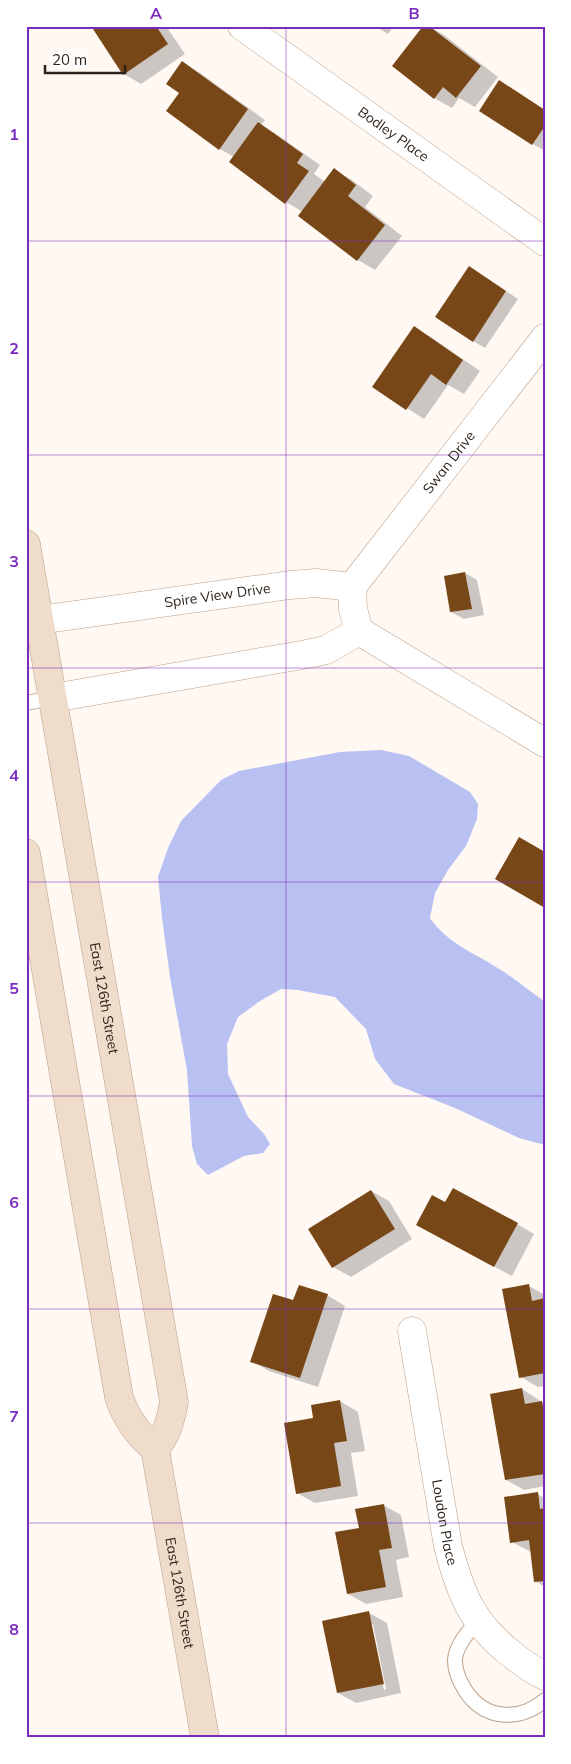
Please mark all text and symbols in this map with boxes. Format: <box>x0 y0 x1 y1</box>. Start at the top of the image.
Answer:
text: A <box>150 3 162 23</box>
text: B <box>408 3 420 23</box>
scale bar <box>45 42 125 74</box>
text: 20 m <box>52 50 87 69</box>
street label: Bodley Place <box>354 102 433 165</box>
text: 1 <box>9 124 19 144</box>
text: 2 <box>9 338 19 358</box>
street label: Swan Drive <box>419 427 479 497</box>
text: 3 <box>9 551 19 571</box>
street label: Spire View Drive <box>163 579 272 611</box>
text: 4 <box>9 765 19 785</box>
street label: East 126th Street <box>86 941 123 1055</box>
text: 5 <box>9 978 19 998</box>
text: 6 <box>9 1192 19 1212</box>
text: 7 <box>9 1406 19 1426</box>
street label: Loudon Place <box>428 1478 462 1567</box>
street label: East 126th Street <box>161 1536 198 1650</box>
text: 8 <box>9 1619 19 1639</box>

